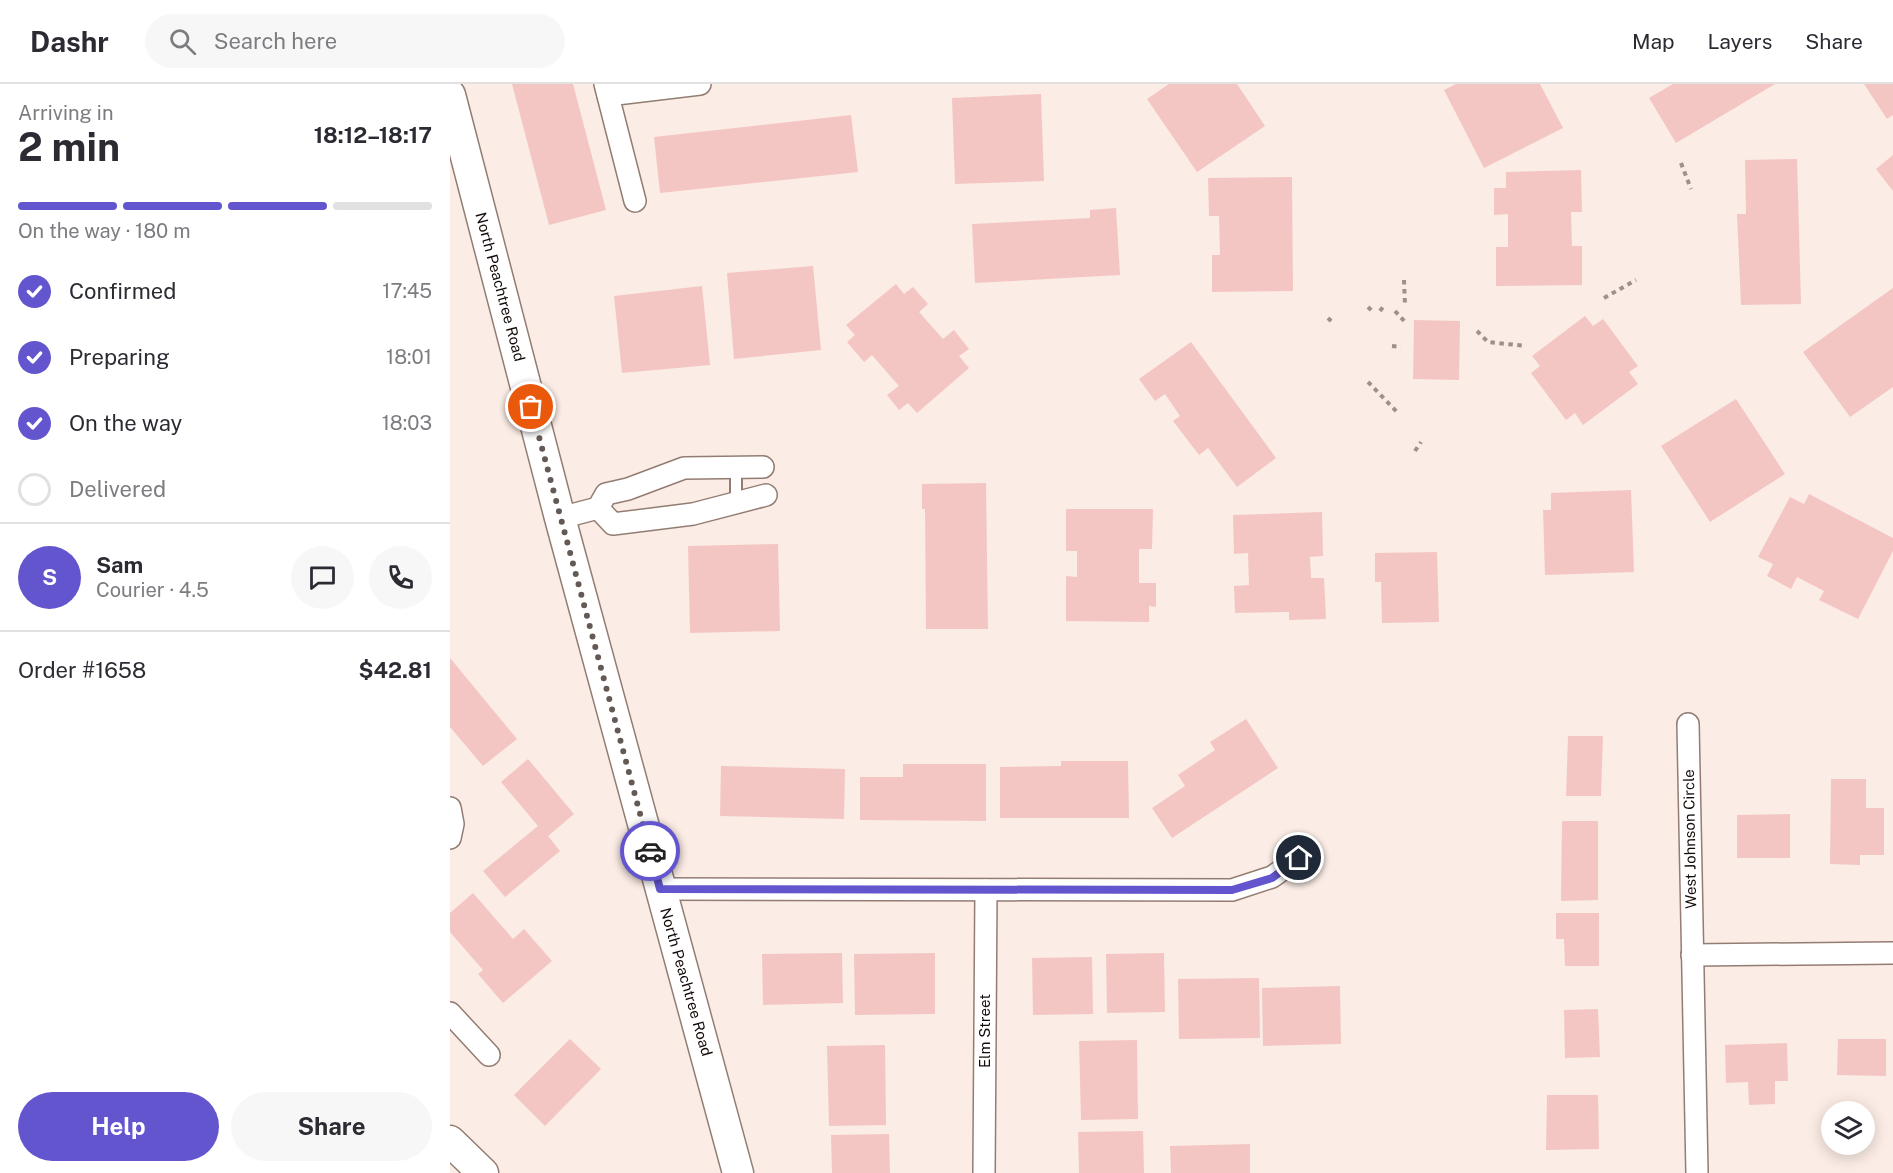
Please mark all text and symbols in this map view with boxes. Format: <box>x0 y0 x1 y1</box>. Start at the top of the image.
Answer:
search box <box>145 14 565 68</box>
text: Dashr <box>30 25 109 58</box>
icon: search <box>166 25 199 58</box>
text: Search here <box>214 28 337 54</box>
text: Map <box>1632 29 1675 54</box>
text: Layers <box>1708 29 1772 54</box>
text: Share <box>1805 29 1863 54</box>
text: Arriving in <box>18 101 113 125</box>
text: 18:12–18:17 <box>314 122 432 148</box>
text: 2 min <box>18 124 120 170</box>
street label: North Peachtree Road <box>472 210 529 363</box>
text: On the way · 180 m <box>18 219 190 243</box>
icon: check <box>18 275 51 308</box>
text: Confirmed <box>69 278 176 304</box>
text: 17:45 <box>382 279 432 303</box>
icon: check <box>18 341 51 374</box>
text: Preparing <box>69 344 170 370</box>
text: 18:01 <box>386 345 432 369</box>
pin <box>505 381 556 432</box>
icon: bag <box>514 390 547 423</box>
icon: check <box>18 407 51 440</box>
text: On the way <box>69 410 182 436</box>
text: 18:03 <box>382 411 432 435</box>
text: Delivered <box>69 476 166 502</box>
button: chat <box>291 546 354 609</box>
button: phone <box>369 546 432 609</box>
text: Sam <box>96 552 143 578</box>
text: S <box>42 564 57 590</box>
text: Courier · 4.5 <box>96 578 209 602</box>
text: Order #1658 <box>18 657 146 683</box>
text: $42.81 <box>359 657 432 683</box>
street label: West Johnson Circle <box>1680 769 1699 909</box>
courier <box>620 821 680 881</box>
pin <box>1273 832 1324 883</box>
icon: car <box>634 835 667 868</box>
icon: home <box>1282 841 1315 874</box>
street label: North Peachtree Road <box>657 906 716 1058</box>
street label: Elm Street <box>976 994 993 1068</box>
button: Help <box>18 1092 219 1161</box>
button: Share <box>231 1092 432 1161</box>
map controls <box>1821 1101 1875 1155</box>
button: layers <box>1821 1101 1875 1155</box>

